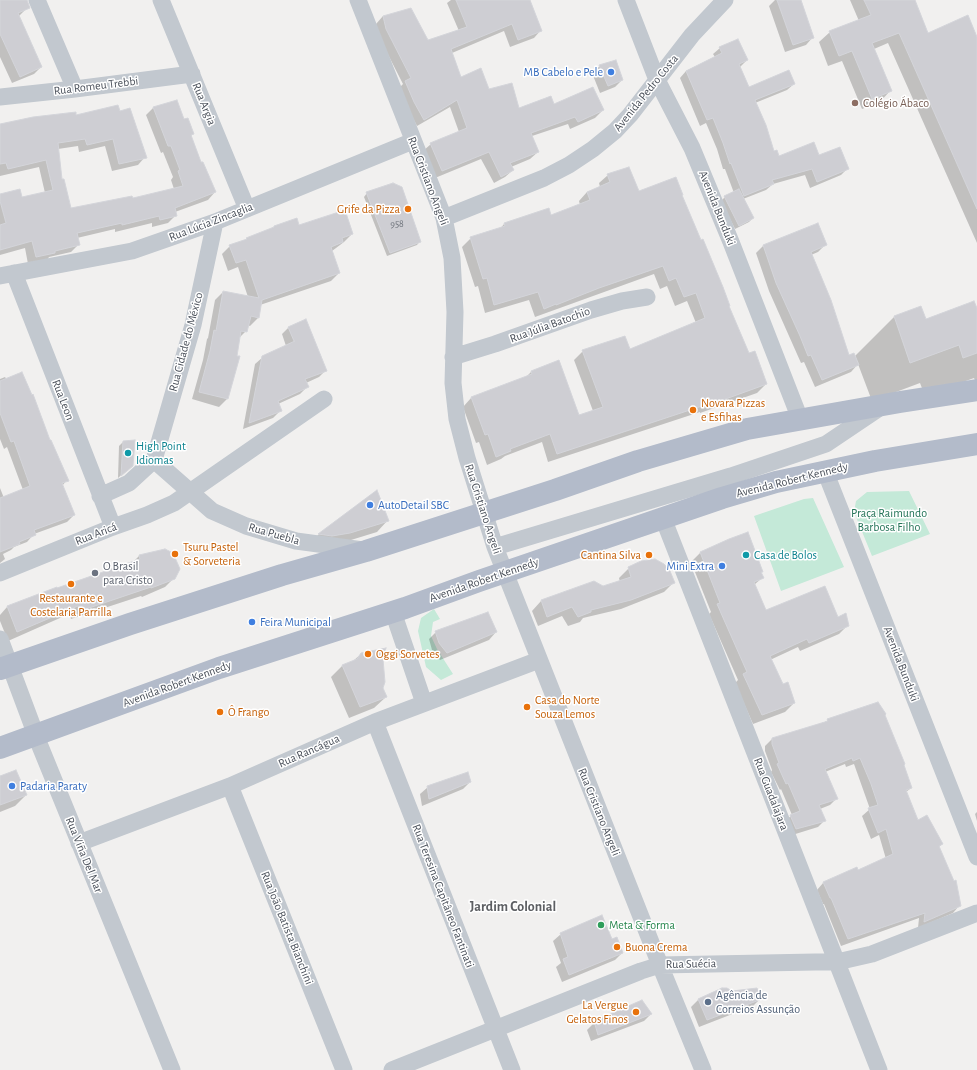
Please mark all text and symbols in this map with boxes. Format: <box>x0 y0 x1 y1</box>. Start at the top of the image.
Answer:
street label: Avenida Pedro Costa <box>611 52 681 134</box>
place label: MB Cabelo e Pele <box>524 65 603 79</box>
marker: MB Cabelo e Pele <box>606 67 616 77</box>
street label: Rua Romeu Trebbi <box>53 74 139 98</box>
street label: Rua Argia <box>189 80 219 128</box>
place label: Colégio Ábaco <box>863 96 929 110</box>
marker: Colégio Ábaco <box>850 98 860 108</box>
street label: Rua Cristiano Angeli <box>404 135 452 227</box>
street label: Avenida Bunduki <box>695 169 739 247</box>
street label: Rua Lúcia Zincaglia <box>167 199 255 245</box>
place label: Grife da Pizza <box>337 202 400 216</box>
marker: Grife da Pizza <box>403 204 413 214</box>
house number: 958 <box>390 218 404 230</box>
street label: Rua Cidade do México <box>166 291 206 393</box>
street label: Rua Júlia Batochio <box>508 304 592 346</box>
street label: Rua Leon <box>49 378 77 422</box>
place label: Novara Pizzas e Esfihas <box>701 396 765 424</box>
marker: Novara Pizzas e Esfihas <box>688 405 698 415</box>
place label: High Point Idiomas <box>136 439 186 467</box>
marker: High Point Idiomas <box>123 448 133 458</box>
street label: Avenida Robert Kennedy <box>735 459 849 501</box>
street label: Rua Cristiano Angeli <box>462 462 504 556</box>
place label: AutoDetail SBC <box>378 498 449 512</box>
marker: AutoDetail SBC <box>365 500 375 510</box>
park label: Praça Raimundo Barbosa Filho <box>851 506 927 534</box>
street label: Rua Aricá <box>73 519 119 549</box>
street label: Rua Puebla <box>247 520 301 548</box>
place label: Tsuru Pastel & Sorveteria <box>183 540 240 568</box>
place label: Cantina Silva <box>581 548 641 562</box>
place label: Casa de Bolos <box>754 548 817 562</box>
marker: Tsuru Pastel & Sorveteria <box>170 549 180 559</box>
marker: Cantina Silva <box>644 550 654 560</box>
marker: Casa de Bolos <box>741 550 751 560</box>
street label: Avenida Robert Kennedy <box>428 555 540 605</box>
place label: O Brasil para Cristo <box>103 559 153 587</box>
place label: Mini Extra <box>666 559 714 573</box>
marker: Mini Extra <box>717 561 727 571</box>
marker: O Brasil para Cristo <box>90 568 100 578</box>
marker: Restaurante e Costelaria Parrilla <box>66 579 76 589</box>
place label: Restaurante e Costelaria Parrilla <box>30 591 112 619</box>
place label: Feira Municipal <box>260 615 331 629</box>
marker: Feira Municipal <box>247 617 257 627</box>
street label: Avenida Bunduki <box>880 624 922 704</box>
place label: Oggi Sorvetes <box>376 647 439 661</box>
marker: Oggi Sorvetes <box>363 649 373 659</box>
street label: Avenida Robert Kennedy <box>121 658 233 710</box>
place label: Casa do Norte Souza Lemos <box>535 693 600 721</box>
marker: Casa do Norte Souza Lemos <box>522 702 532 712</box>
place label: Ô Frango <box>228 705 269 719</box>
marker: Ô Frango <box>215 707 225 717</box>
street label: Rua Rancágua <box>276 731 342 771</box>
street label: Rua Guadalajara <box>751 756 791 832</box>
street label: Rua Cristiano Angeli <box>575 766 623 858</box>
place label: Padaria Paraty <box>20 779 87 793</box>
marker: Padaria Paraty <box>7 781 17 791</box>
street label: Rua Viña Del Mar <box>62 815 106 895</box>
street label: Rua Teresina Capitâneo Fantinati <box>409 822 477 970</box>
street label: Rua João Batista Bianchini <box>258 869 316 987</box>
district label: Jardim Colonial <box>470 899 556 915</box>
place label: Meta & Forma <box>609 918 675 932</box>
marker: Meta & Forma <box>596 920 606 930</box>
place label: Buona Crema <box>625 940 688 954</box>
marker: Buona Crema <box>612 942 622 952</box>
street label: Rua Suécia <box>666 956 716 972</box>
place label: Agência de Correios Assunção <box>716 988 800 1016</box>
marker: Agência de Correios Assunção <box>703 997 713 1007</box>
place label: La Vergue Gelatos Finos <box>566 998 628 1026</box>
marker: La Vergue Gelatos Finos <box>631 1007 641 1017</box>

